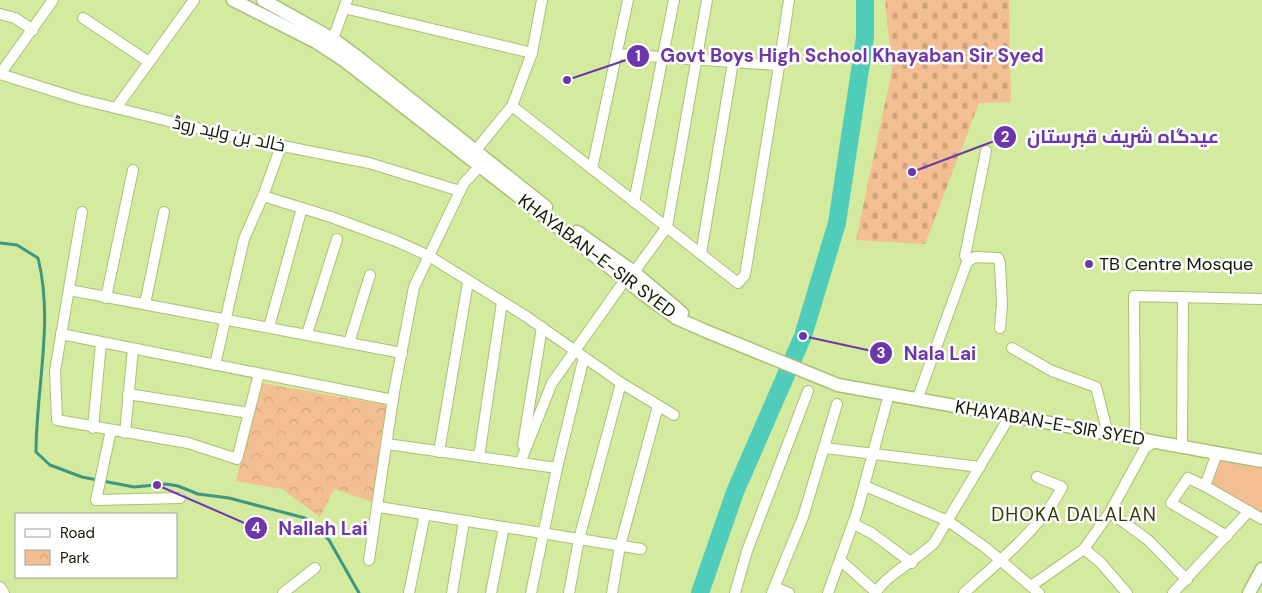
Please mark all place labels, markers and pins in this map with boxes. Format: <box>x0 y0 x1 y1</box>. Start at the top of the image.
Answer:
callout: Govt Boys High School Khayaban Sir Syed <box>625 39 1054 73</box>
callout: عیدگاہ شریف قبرستان <box>992 120 1229 154</box>
place label: TB Centre Mosque <box>1099 252 1253 276</box>
marker: TB Centre Mosque <box>1083 258 1095 270</box>
callout: Nala Lai <box>869 336 986 370</box>
callout: Nallah Lai <box>243 511 378 545</box>

